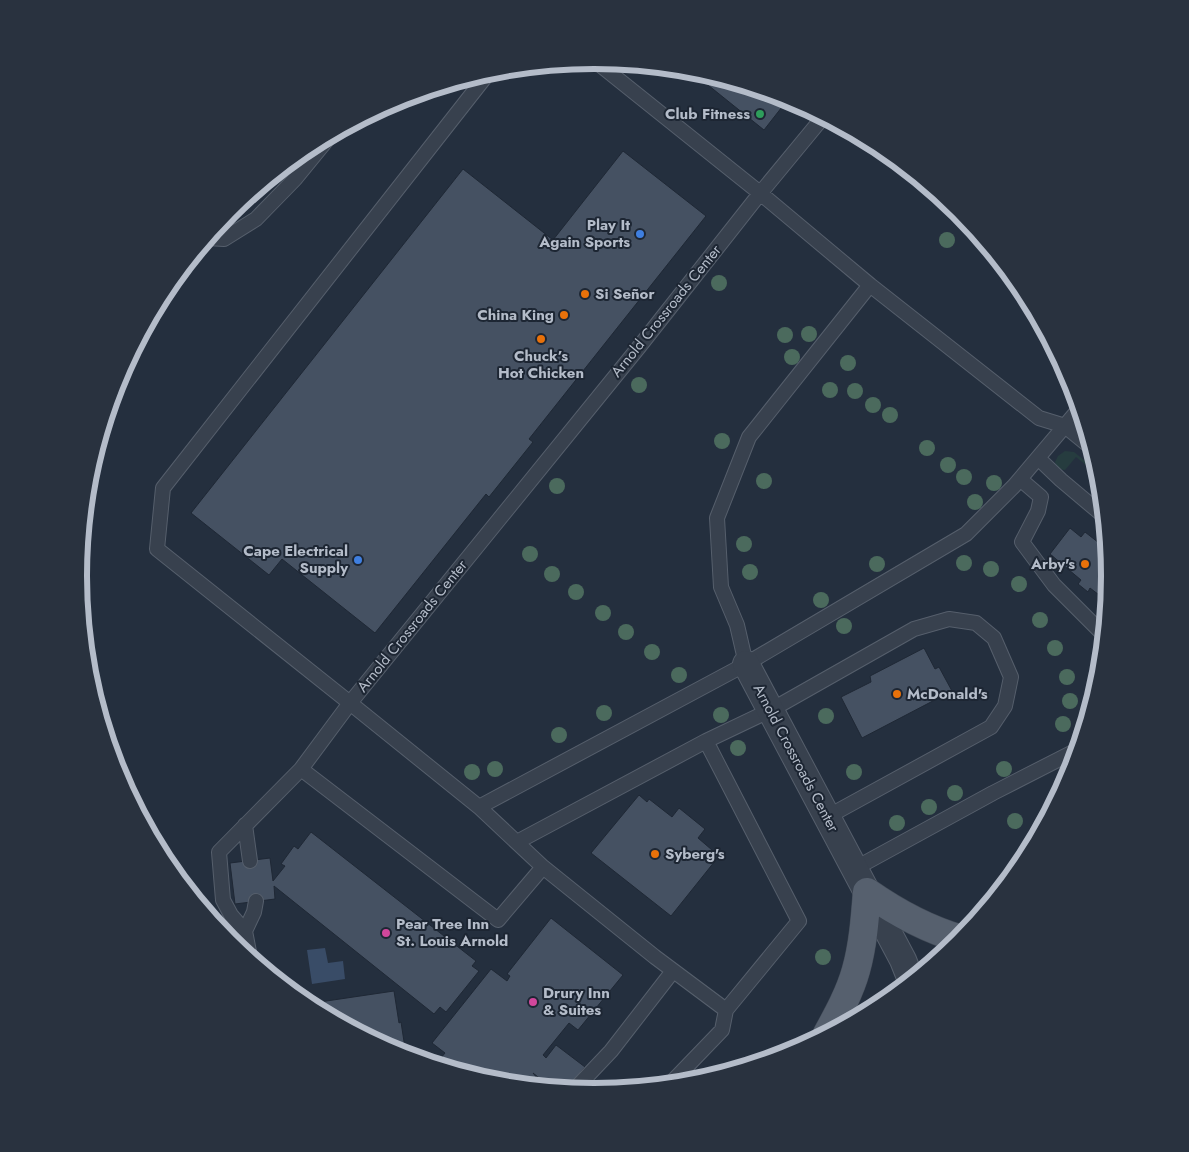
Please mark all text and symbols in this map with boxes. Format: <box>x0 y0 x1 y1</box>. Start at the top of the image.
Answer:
place label: Club Fitness <box>665 103 750 125</box>
marker: Club Fitness <box>754 108 766 120</box>
place label: Play It Again Sports <box>538 214 630 253</box>
marker: Play It Again Sports <box>634 228 646 240</box>
street label: Arnold Crossroads Center <box>606 239 727 382</box>
place label: Si Señor <box>595 283 655 305</box>
marker: Si Señor <box>579 288 591 300</box>
place label: China King <box>477 304 554 326</box>
marker: China King <box>558 309 570 321</box>
marker: Chuck’s Hot Chicken <box>535 333 547 345</box>
place label: Chuck’s Hot Chicken <box>498 345 584 384</box>
place label: Cape Electrical Supply <box>243 540 348 579</box>
place label: Arby's <box>1030 553 1075 575</box>
street label: Arnold Crossroads Center <box>352 554 473 697</box>
marker: Cape Electrical Supply <box>352 554 364 566</box>
marker: Arby's <box>1079 558 1091 570</box>
street label: Arnold Crossroads Center <box>748 680 845 837</box>
place label: McDonald's <box>907 683 988 705</box>
marker: McDonald's <box>891 688 903 700</box>
place label: Syberg's <box>665 843 725 865</box>
marker: Syberg's <box>649 848 661 860</box>
place label: Pear Tree Inn St. Louis Arnold <box>396 913 508 952</box>
marker: Pear Tree Inn St. Louis Arnold <box>380 927 392 939</box>
place label: Drury Inn & Suites <box>543 982 610 1021</box>
marker: Drury Inn & Suites <box>527 996 539 1008</box>

